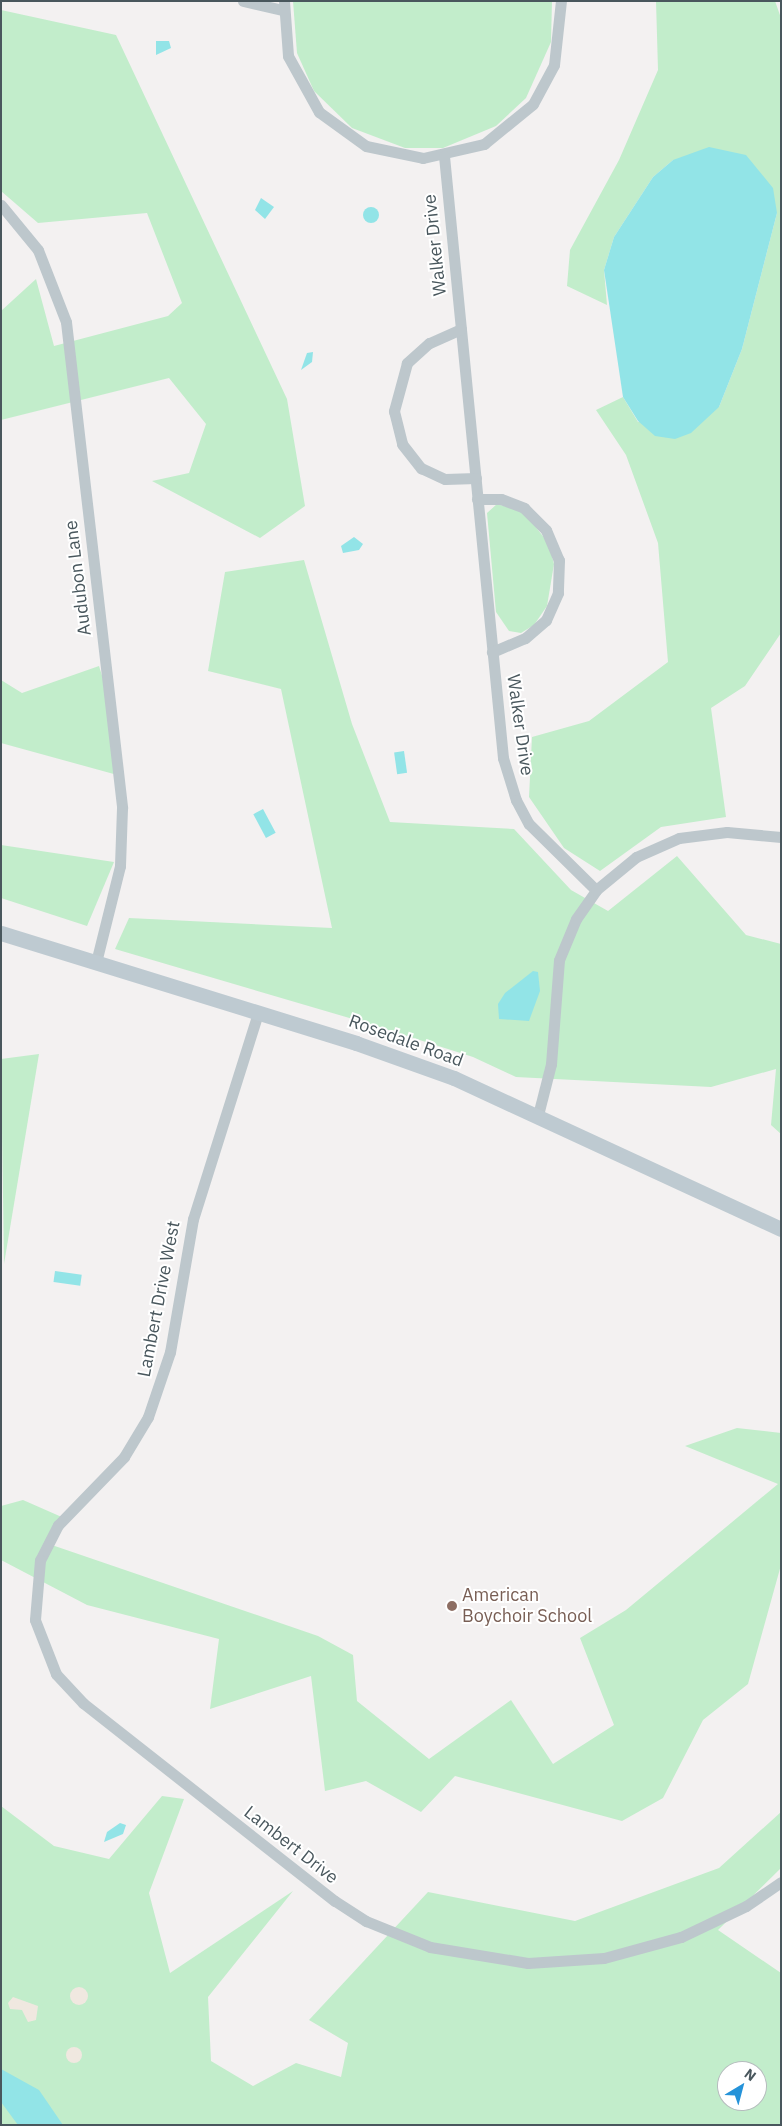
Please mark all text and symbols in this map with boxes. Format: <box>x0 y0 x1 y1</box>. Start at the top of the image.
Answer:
street label: Walker Drive <box>419 193 451 297</box>
street label: Audubon Lane <box>60 519 96 637</box>
street label: Walker Drive <box>502 673 538 777</box>
street label: Rosedale Road <box>346 1010 466 1072</box>
street label: Lambert Drive West <box>133 1219 185 1379</box>
place label: American Boychoir School <box>462 1585 592 1628</box>
marker: American Boychoir School <box>446 1600 458 1612</box>
street label: Lambert Drive <box>240 1801 342 1889</box>
north arrow <box>717 2061 767 2111</box>
text: N <box>741 2065 760 2085</box>

